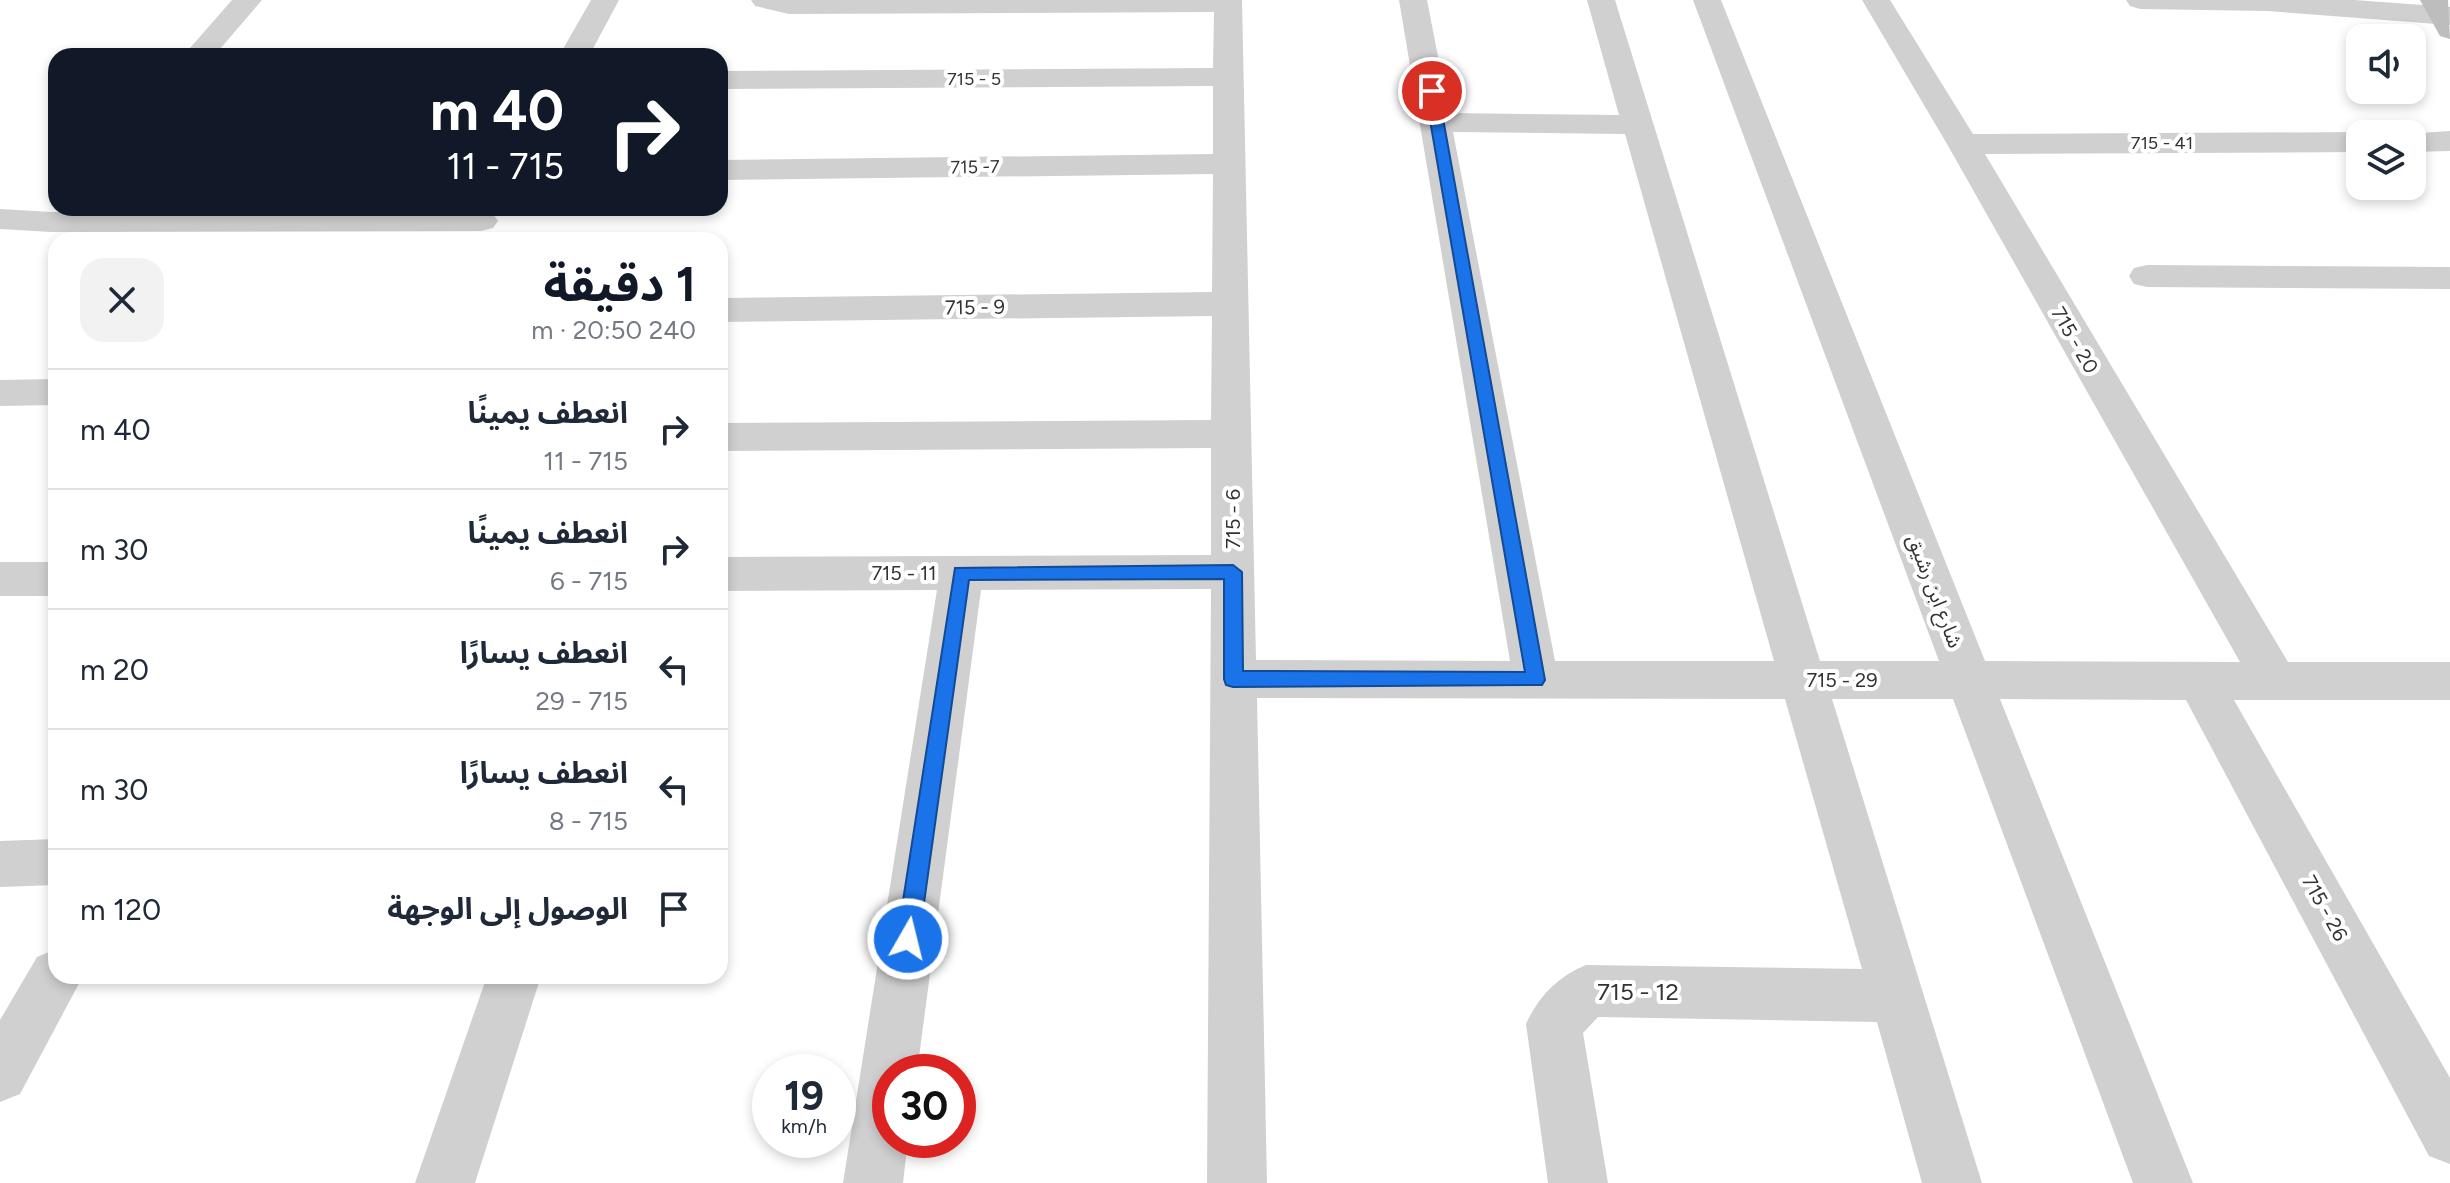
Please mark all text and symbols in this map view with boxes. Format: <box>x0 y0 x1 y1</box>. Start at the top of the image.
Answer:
map controls <box>2346 24 2426 200</box>
button: sound <box>2346 24 2426 104</box>
pin <box>1398 57 1466 125</box>
street label: 715 - 5 <box>947 68 1001 90</box>
icon: arrive <box>1410 69 1454 113</box>
text: 40 m <box>430 77 564 144</box>
icon: right <box>592 80 696 184</box>
button: layers <box>2346 120 2426 200</box>
street label: 715 - 41 <box>2131 132 2193 154</box>
text: 715 - 11 <box>447 145 564 188</box>
street label: 715 -7 <box>950 156 1000 178</box>
text: 1 دقيقة <box>544 255 696 313</box>
button: close <box>80 258 164 342</box>
street label: 715 - 9 <box>945 294 1005 320</box>
street label: 715 - 20 <box>2046 303 2104 377</box>
text: 240 m · 20:50 <box>531 314 696 346</box>
text: انعطف يمينًا <box>467 394 628 431</box>
icon: right <box>652 407 696 451</box>
text: 40 m <box>80 411 151 448</box>
text: 715 - 11 <box>543 445 628 477</box>
street label: 715 - 6 <box>1221 489 1245 549</box>
text: انعطف يمينًا <box>467 514 628 551</box>
icon: right <box>652 527 696 571</box>
text: 30 m <box>80 531 149 568</box>
street label: شارع ابن رشيق <box>1900 531 1968 652</box>
street label: 715 - 11 <box>871 561 937 585</box>
text: 715 - 6 <box>550 565 628 597</box>
text: انعطف يسارًا <box>460 634 628 671</box>
icon: left <box>652 647 696 691</box>
text: 20 m <box>80 651 149 688</box>
street label: 715 - 29 <box>1806 668 1878 692</box>
text: 715 - 29 <box>535 685 628 717</box>
text: انعطف يسارًا <box>460 754 628 791</box>
icon: left <box>652 767 696 811</box>
text: 30 m <box>80 771 149 808</box>
text: 715 - 8 <box>549 805 628 837</box>
street label: 715 - 26 <box>2297 871 2353 945</box>
icon: arrive <box>652 887 696 931</box>
text: الوصول إلى الوجهة <box>387 890 628 927</box>
text: 120 m <box>80 891 161 928</box>
position arrow <box>866 897 950 981</box>
street label: 715 - 12 <box>1597 977 1679 1006</box>
speed limit sign: 30 <box>872 1054 976 1158</box>
text: 19 <box>784 1072 824 1120</box>
text: km/h <box>781 1114 827 1138</box>

